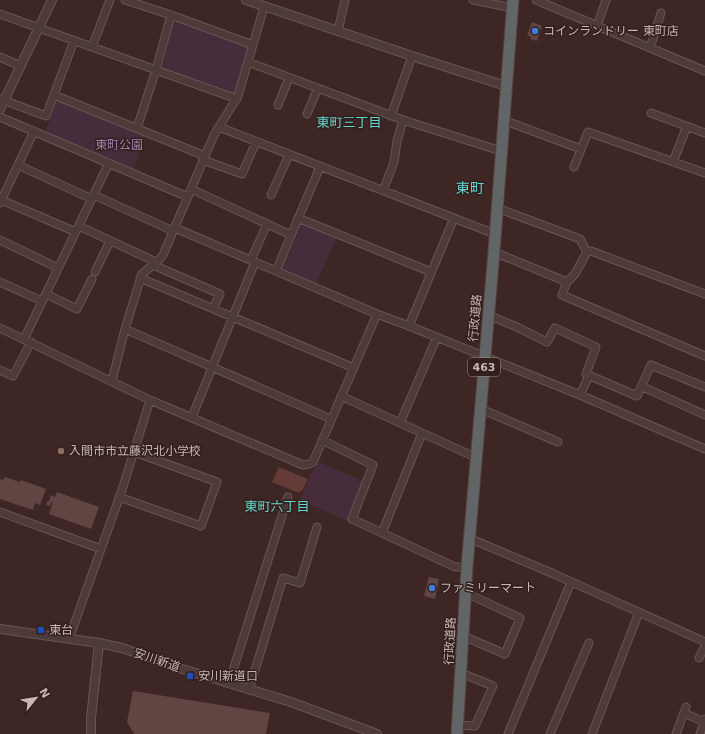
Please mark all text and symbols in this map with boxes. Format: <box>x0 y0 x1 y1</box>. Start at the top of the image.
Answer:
place label: コインランドリー 東町店 <box>543 24 679 38</box>
marker: コインランドリー 東町店 <box>530 26 540 36</box>
district label: 東町三丁目 <box>316 115 382 130</box>
park label: 東町公園 <box>95 138 143 152</box>
district label: 東町 <box>456 180 484 196</box>
street label: 行政道路 <box>466 293 484 343</box>
road number: 463 <box>468 358 500 376</box>
place label: 入間市市立藤沢北小学校 <box>69 444 201 458</box>
marker: 入間市市立藤沢北小学校 <box>56 446 66 456</box>
district label: 東町六丁目 <box>244 499 310 514</box>
place label: ファミリーマート <box>440 581 536 595</box>
marker: ファミリーマート <box>427 583 437 593</box>
street label: 行政道路 <box>442 617 458 665</box>
place label: 東台 <box>49 623 73 637</box>
marker: 東台 <box>36 625 46 635</box>
street label: 安川新道 <box>132 646 182 674</box>
place label: 安川新道口 <box>198 669 258 683</box>
marker: 安川新道口 <box>185 671 195 681</box>
north arrow <box>16 678 56 718</box>
text: N <box>36 686 52 700</box>

